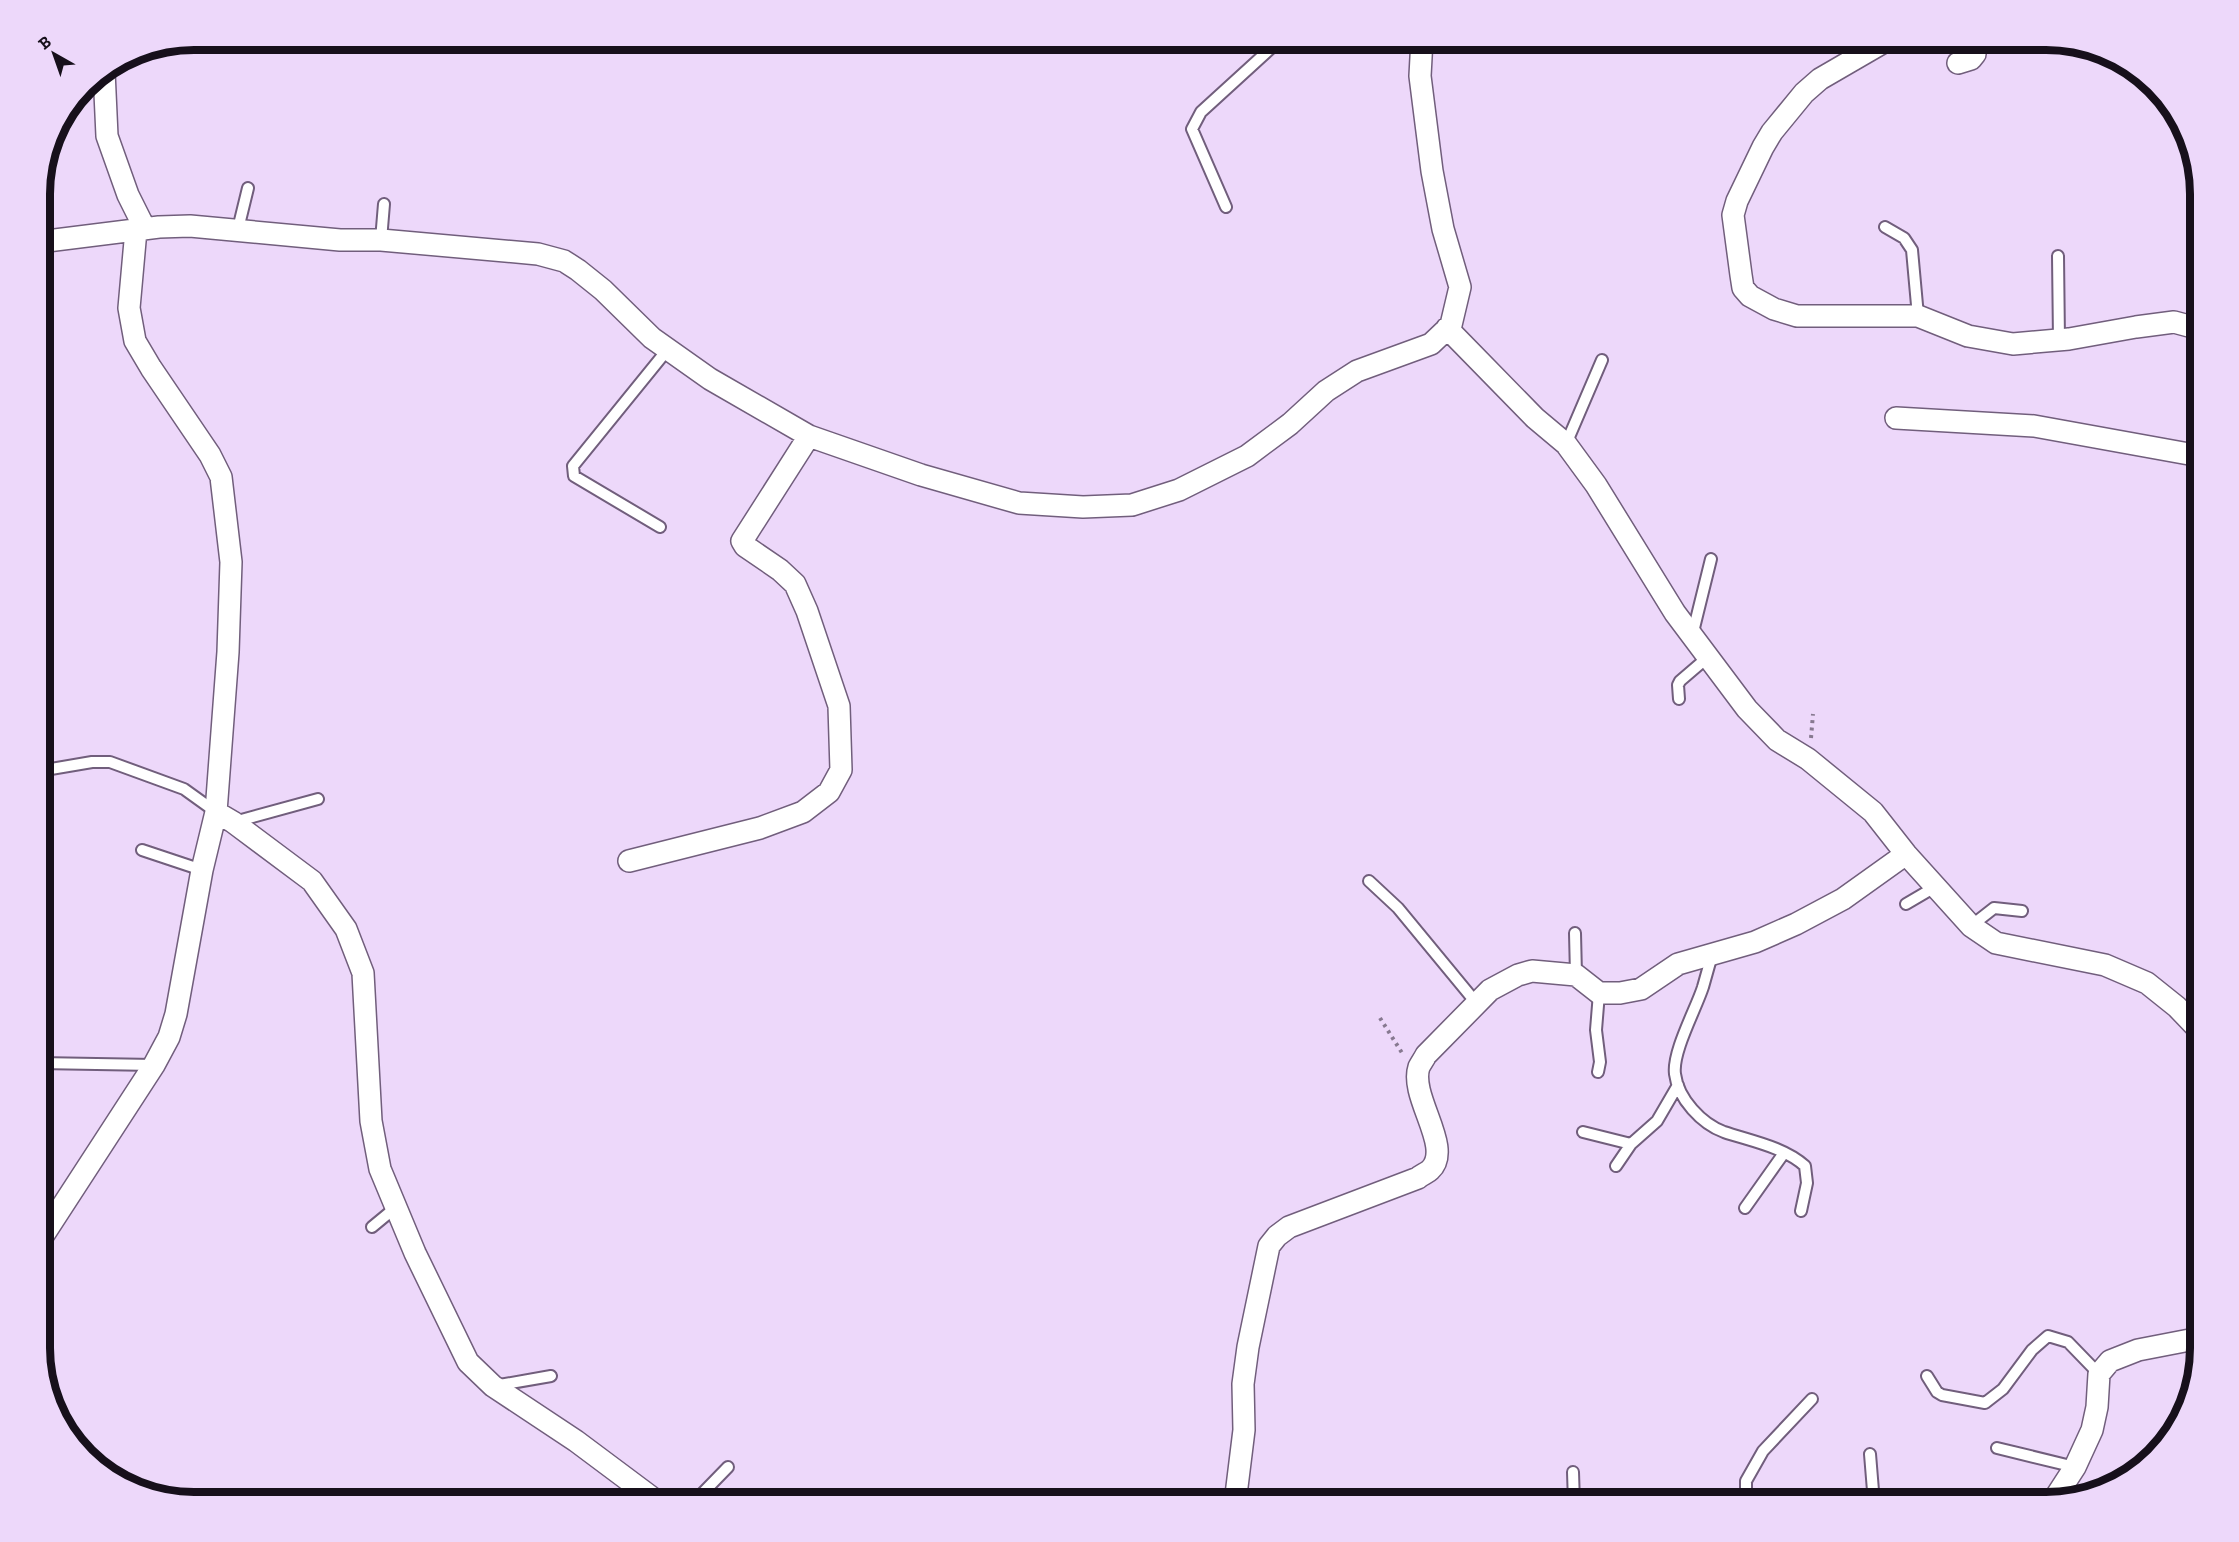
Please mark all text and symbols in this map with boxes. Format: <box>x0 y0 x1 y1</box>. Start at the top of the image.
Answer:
north arrow <box>24 24 84 84</box>
text: B <box>34 31 55 54</box>

